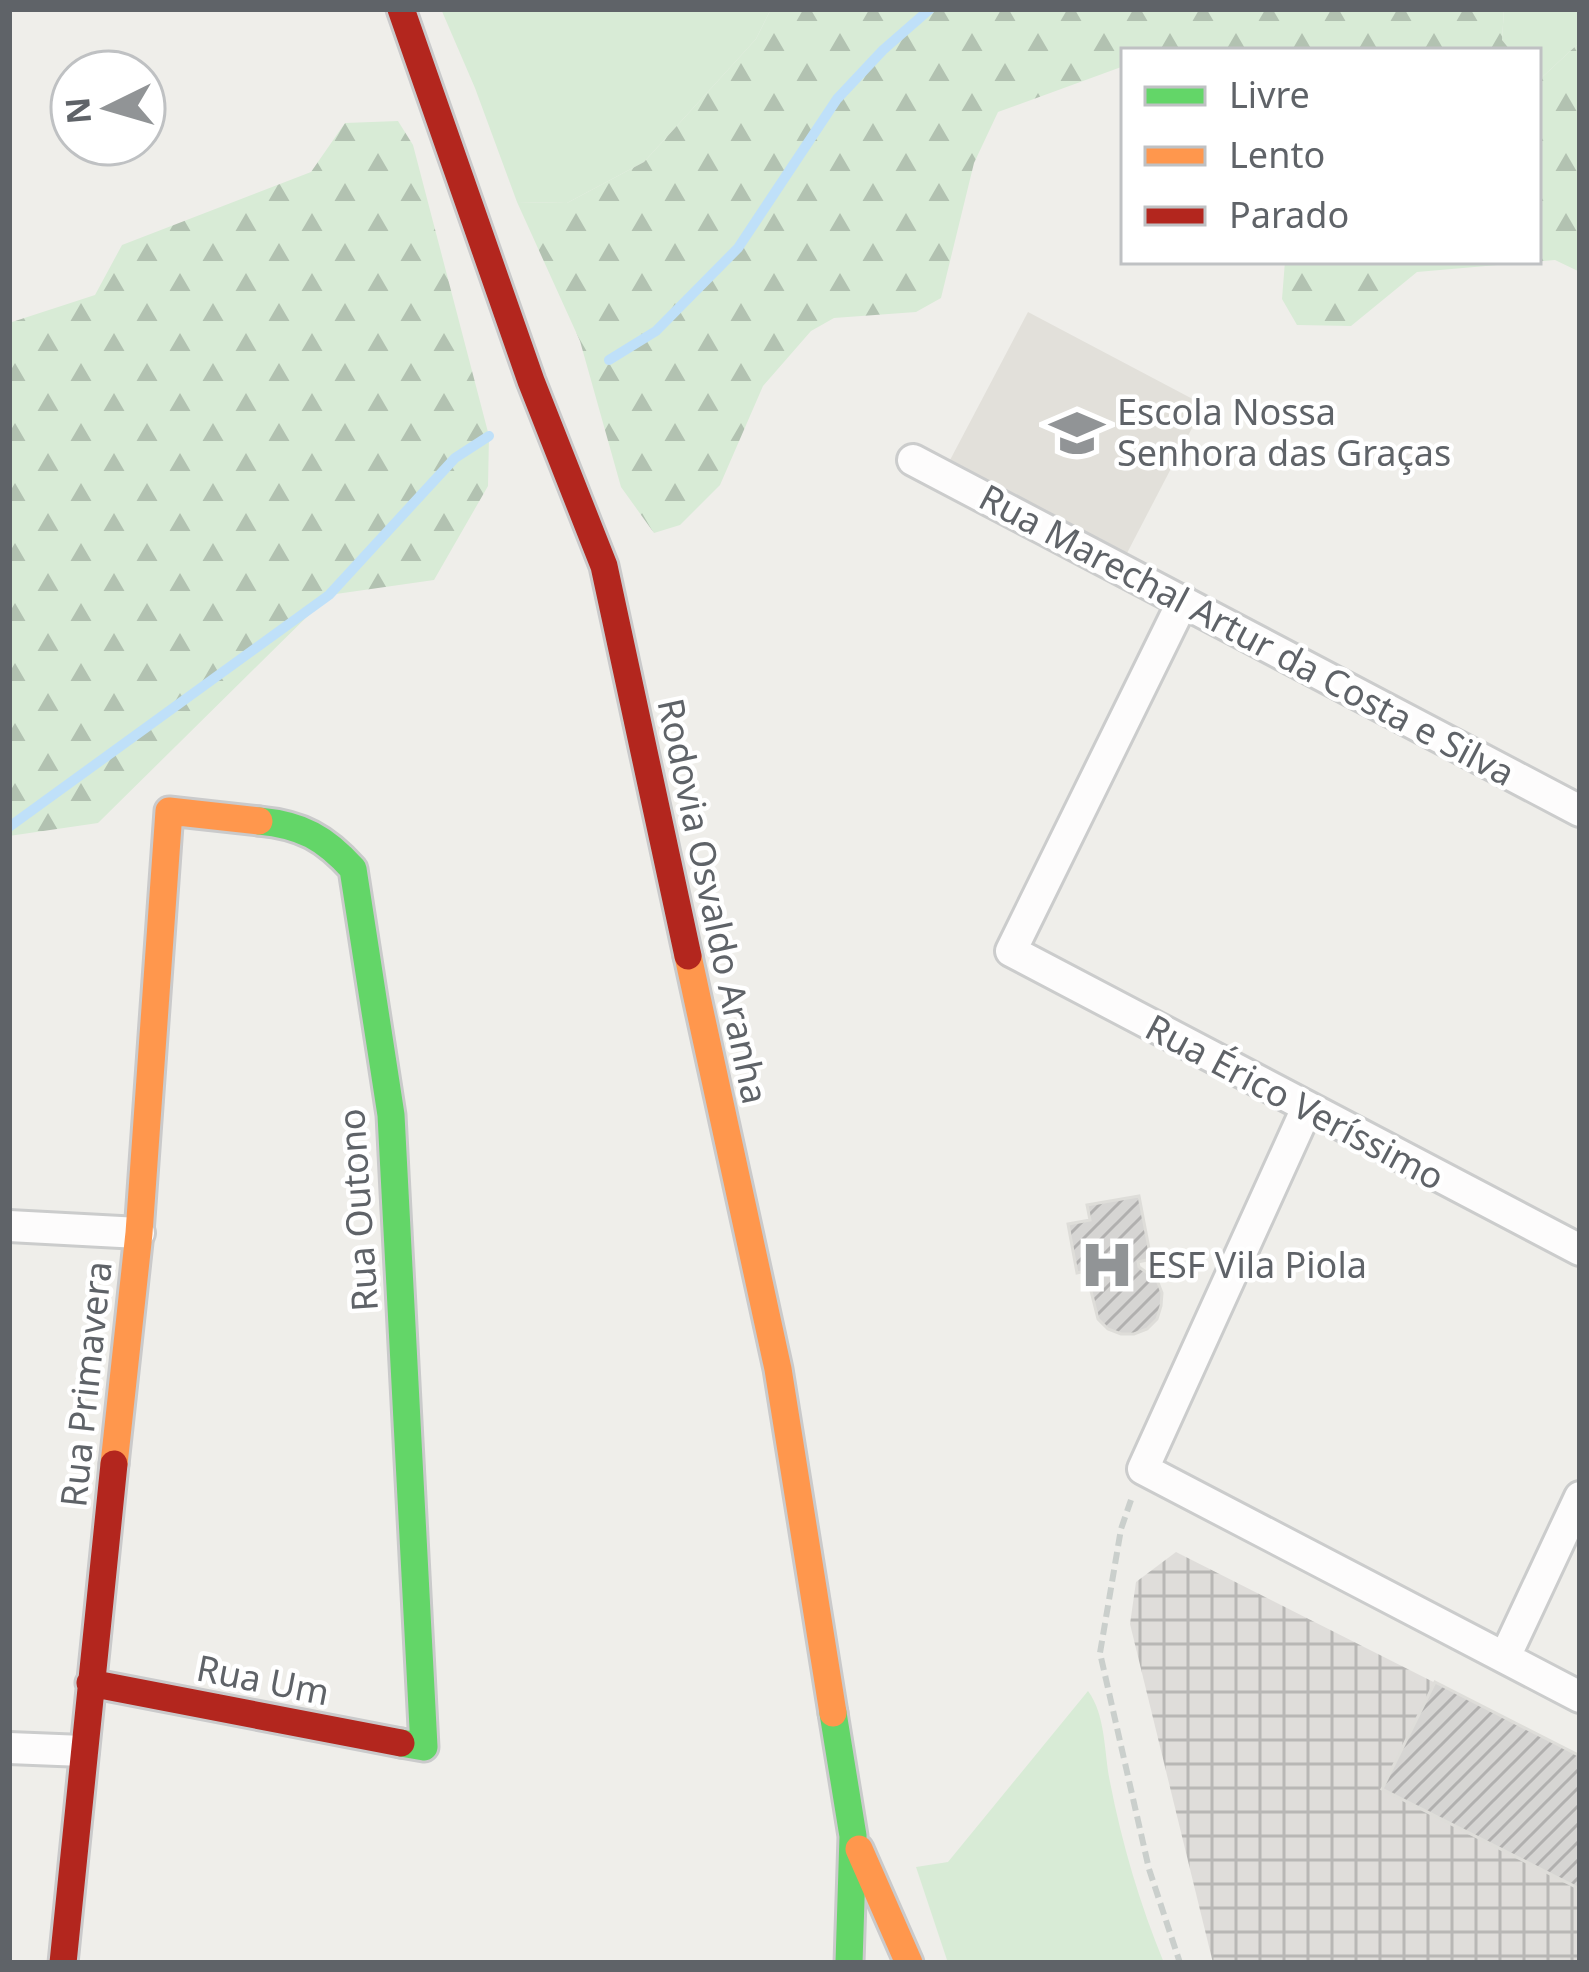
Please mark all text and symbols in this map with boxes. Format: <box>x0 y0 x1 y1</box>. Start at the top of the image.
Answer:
north arrow <box>48 48 168 168</box>
legend <box>1121 48 1541 264</box>
text: Livre <box>1229 70 1310 119</box>
text: N <box>54 95 101 126</box>
text: Lento <box>1229 130 1325 179</box>
text: Parado <box>1229 190 1349 239</box>
place label: Escola Nossa Senhora das Graças <box>1117 387 1451 477</box>
school or university icon: Escola Nossa Senhora das Graças <box>1048 404 1106 462</box>
street label: Rua Marechal Artur da Costa e Silva <box>971 472 1524 797</box>
street label: Rodovia Osvaldo Aranha <box>647 694 780 1108</box>
street label: Rua Érico Veríssimo <box>1137 1002 1453 1201</box>
street label: Rua Outono <box>326 1107 389 1313</box>
hospital icon: ESF Vila Piola <box>1078 1236 1136 1294</box>
place label: ESF Vila Piola <box>1147 1240 1367 1289</box>
street label: Rua Primavera <box>48 1259 123 1509</box>
street label: Rua Um <box>193 1643 334 1716</box>

